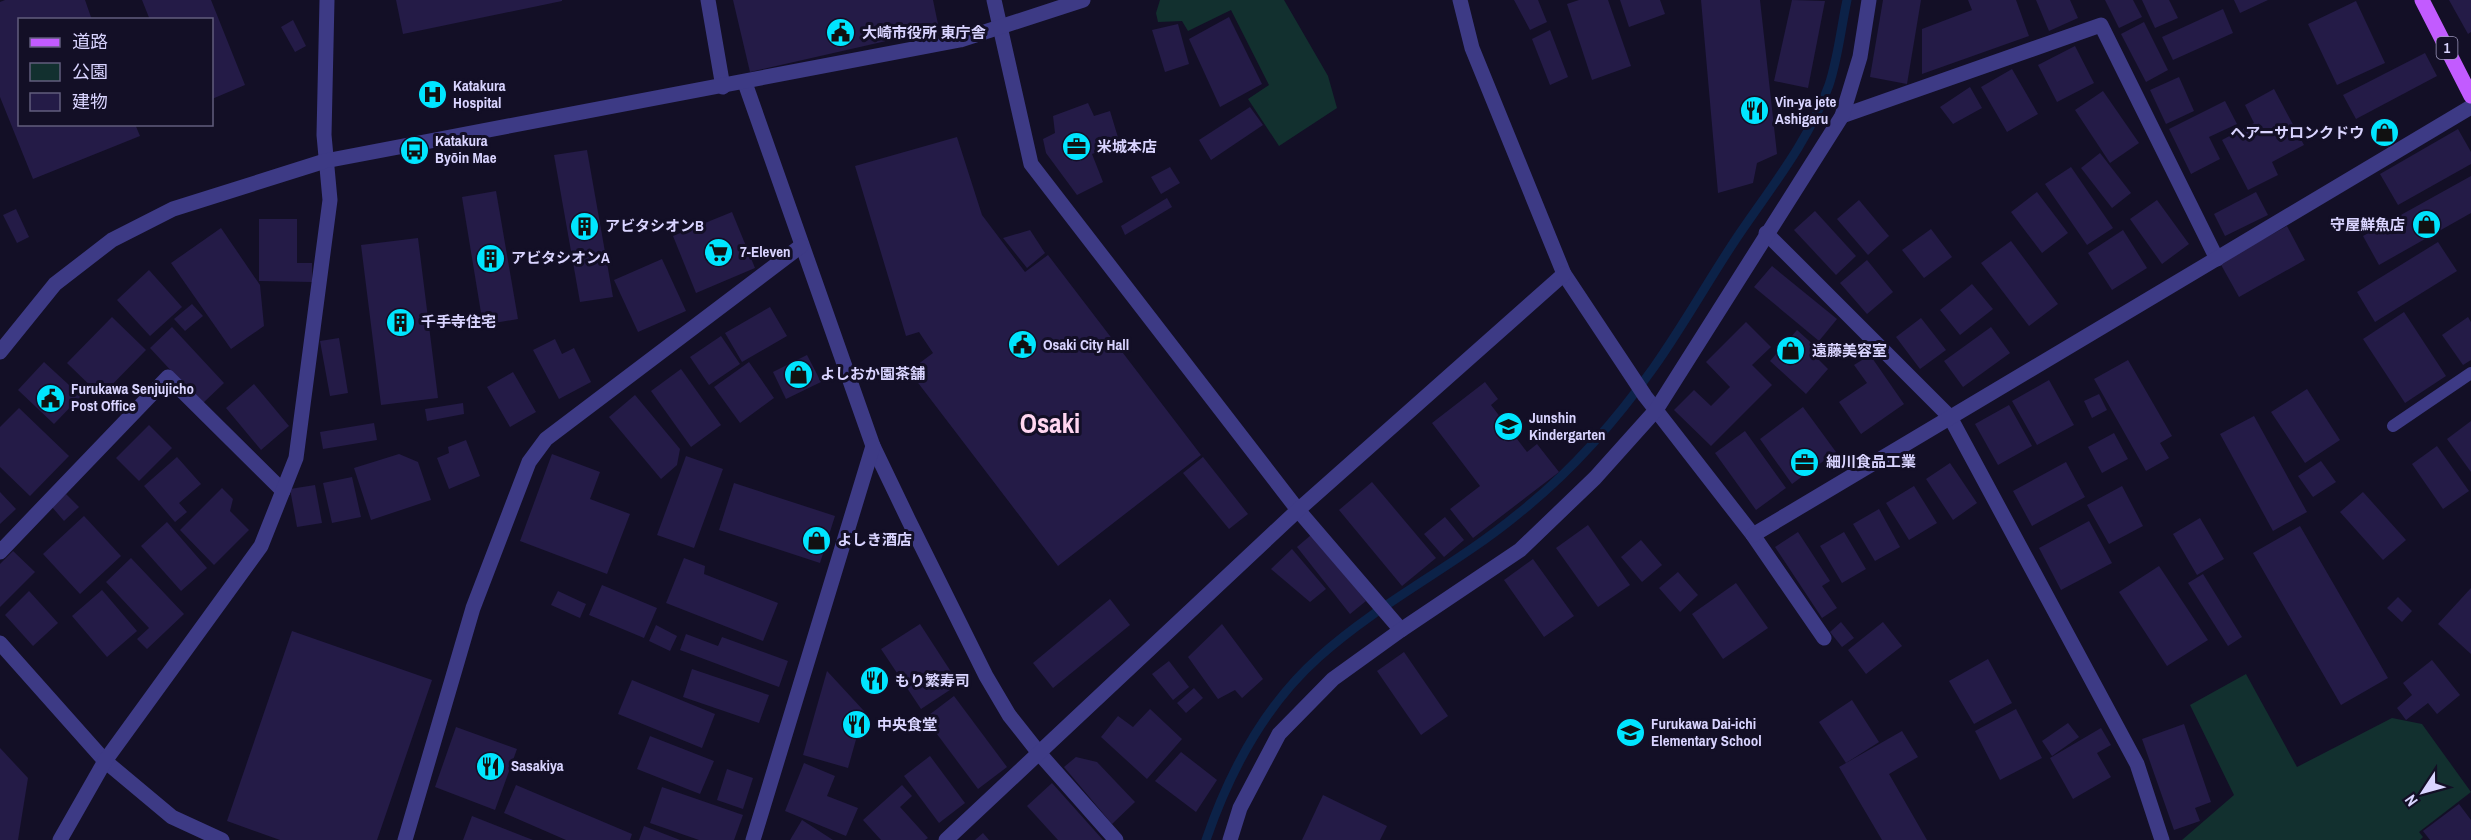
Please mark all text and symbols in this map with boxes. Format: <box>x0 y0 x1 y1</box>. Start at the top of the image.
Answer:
public building icon: 大崎市役所 東庁舎 <box>825 17 857 49</box>
legend <box>18 18 213 126</box>
place label: 大崎市役所 東庁舎 <box>862 22 986 43</box>
text: 道路 <box>72 29 108 54</box>
road number: 1 <box>2436 37 2458 59</box>
text: 公園 <box>72 59 108 84</box>
place label: Katakura Hospital <box>453 75 506 113</box>
hospital icon: Katakura Hospital <box>416 79 448 111</box>
text: 建物 <box>72 89 108 114</box>
place label: Vin-ya jete Ashigaru <box>1775 91 1836 129</box>
restaurant icon: Vin-ya jete Ashigaru <box>1738 95 1770 127</box>
shop icon: ヘアーサロンクドウ <box>2369 117 2401 149</box>
place label: ヘアーサロンクドウ <box>2230 122 2364 143</box>
place label: Katakura Byōin Mae <box>435 130 497 168</box>
office icon: 米城本店 <box>1060 131 1092 163</box>
bus stop icon: Katakura Byōin Mae <box>398 134 430 166</box>
place label: 米城本店 <box>1097 136 1157 157</box>
shop icon: 守屋鮮魚店 <box>2410 209 2442 241</box>
building icon: アビタシオンB <box>568 210 600 242</box>
place label: 守屋鮮魚店 <box>2330 214 2405 235</box>
place label: アビタシオンB <box>605 215 704 236</box>
supermarket icon: 7-Eleven <box>703 236 735 268</box>
place label: 7-Eleven <box>740 241 791 262</box>
building icon: アビタシオンA <box>474 242 506 274</box>
place label: アビタシオンA <box>511 247 610 268</box>
building icon: 千手寺住宅 <box>384 306 416 338</box>
place label: 千手寺住宅 <box>421 311 496 332</box>
public building icon: Osaki City Hall <box>1006 329 1038 361</box>
place label: Osaki City Hall <box>1043 334 1129 355</box>
shop icon: 遠藤美容室 <box>1775 335 1807 367</box>
place label: 遠藤美容室 <box>1812 340 1887 361</box>
shop icon: よしおか園茶舗 <box>783 358 815 390</box>
place label: よしおか園茶舗 <box>820 363 925 384</box>
place label: Furukawa Senjujicho Post Office <box>71 378 194 416</box>
public building icon: Furukawa Senjujicho Post Office <box>34 382 66 414</box>
district label: Osaki <box>1020 405 1080 441</box>
place label: Junshin Kindergarten <box>1529 407 1606 445</box>
school or university icon: Junshin Kindergarten <box>1492 411 1524 443</box>
office icon: 細川食品工業 <box>1789 446 1821 478</box>
place label: 細川食品工業 <box>1826 451 1916 472</box>
shop icon: よしき酒店 <box>800 524 832 556</box>
place label: よしき酒店 <box>837 529 912 550</box>
restaurant icon: もり繁寿司 <box>858 665 890 697</box>
place label: もり繁寿司 <box>895 670 970 691</box>
restaurant icon: 中央食堂 <box>840 709 872 741</box>
place label: Furukawa Dai-ichi Elementary School <box>1651 713 1762 751</box>
place label: 中央食堂 <box>877 714 937 735</box>
school or university icon: Furukawa Dai-ichi Elementary School <box>1614 717 1646 749</box>
restaurant icon: Sasakiya <box>474 750 506 782</box>
place label: Sasakiya <box>511 755 564 776</box>
north arrow <box>2393 762 2453 822</box>
text: N <box>2399 791 2423 811</box>

